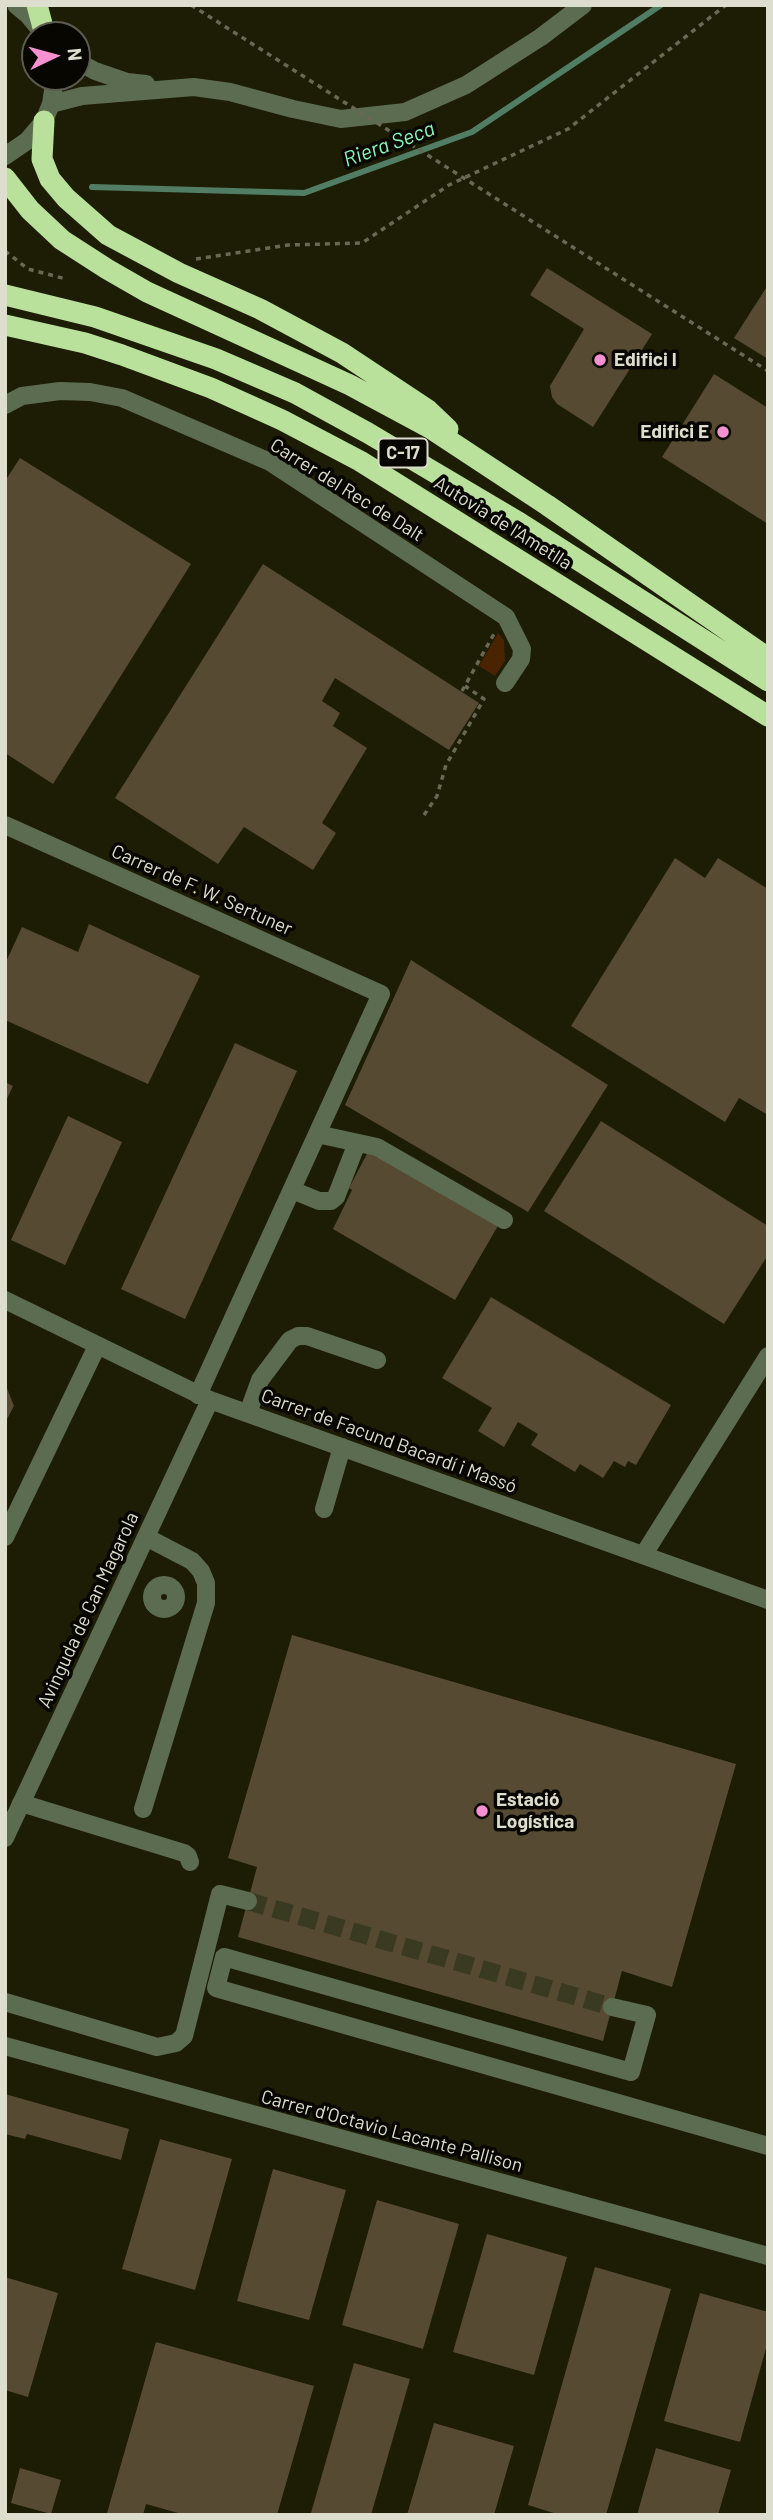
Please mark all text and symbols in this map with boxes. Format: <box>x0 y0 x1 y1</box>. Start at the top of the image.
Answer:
north arrow <box>21 21 91 91</box>
text: N <box>63 47 87 62</box>
water label: Riera Seca <box>340 116 438 172</box>
place label: Edifici I <box>614 349 677 371</box>
marker: Edifici I <box>592 352 608 368</box>
place label: Edifici E <box>640 421 709 443</box>
marker: Edifici E <box>715 424 731 440</box>
street label: Carrer del Rec de Dalt <box>266 434 428 546</box>
road number: C-17 <box>378 438 428 467</box>
street label: Autovia de l'Ametlla <box>430 471 576 575</box>
street label: Carrer de F. W. Sertuner <box>108 840 296 940</box>
street label: Carrer de Facund Bacardí i Massó <box>258 1384 520 1498</box>
street label: Avinguda de Can Magarola <box>33 1509 143 1711</box>
place label: Estació Logística <box>496 1789 574 1833</box>
marker: Estació Logística <box>474 1803 490 1819</box>
street label: Carrer d'Octavio Lacante Pallison <box>259 2085 525 2177</box>

